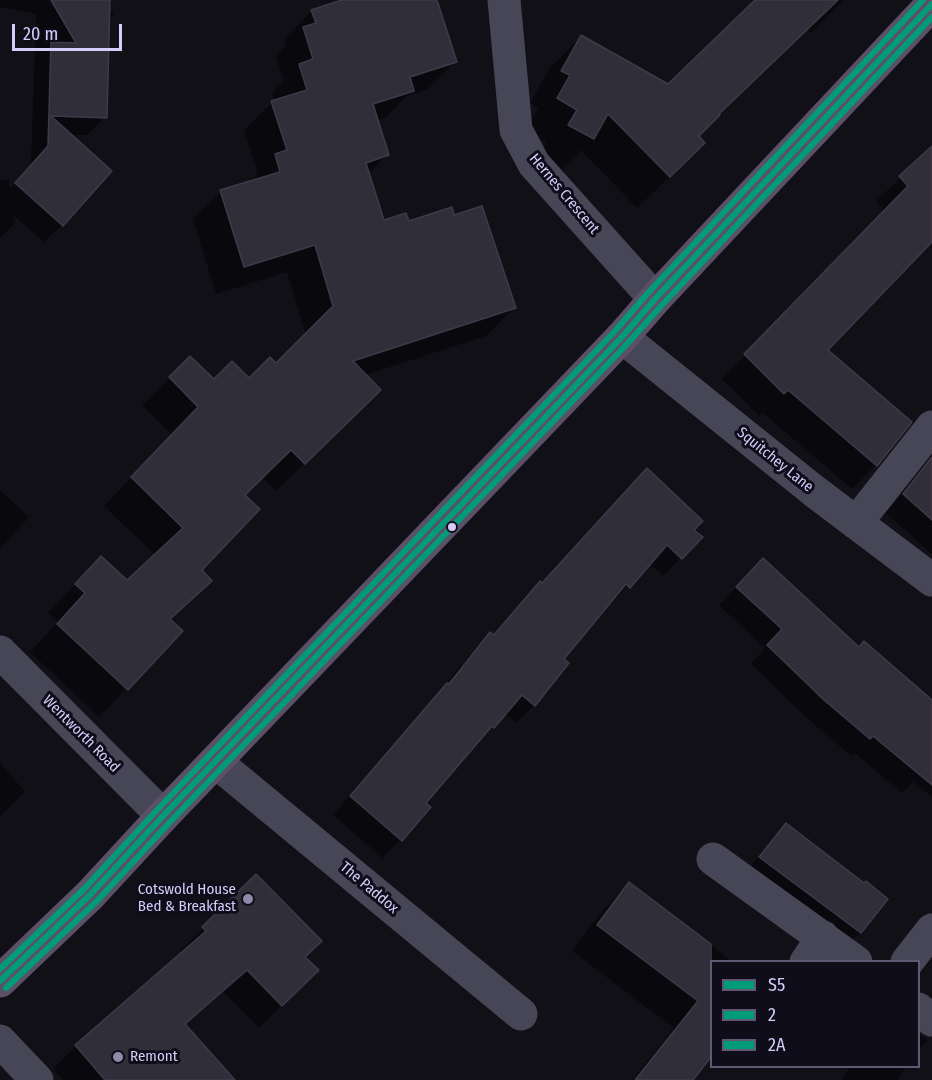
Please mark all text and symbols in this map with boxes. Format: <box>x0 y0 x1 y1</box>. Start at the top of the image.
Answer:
scale bar <box>15 12 124 50</box>
text: 20 m <box>23 23 58 45</box>
street label: Hernes Crescent <box>525 150 603 238</box>
street label: Squitchey Lane <box>733 424 817 496</box>
unlabelled marker <box>446 521 458 533</box>
street label: Wentworth Road <box>39 692 123 776</box>
street label: The Paddox <box>336 858 402 918</box>
place label: Cotswold House Bed & Breakfast <box>138 881 236 916</box>
marker: Cotswold House Bed & Breakfast <box>241 892 255 906</box>
legend <box>710 960 920 1068</box>
text: S5 <box>768 974 785 996</box>
text: 2 <box>768 1004 776 1026</box>
text: 2A <box>768 1034 785 1056</box>
place label: Remont <box>130 1048 178 1066</box>
marker: Remont <box>111 1050 125 1064</box>

